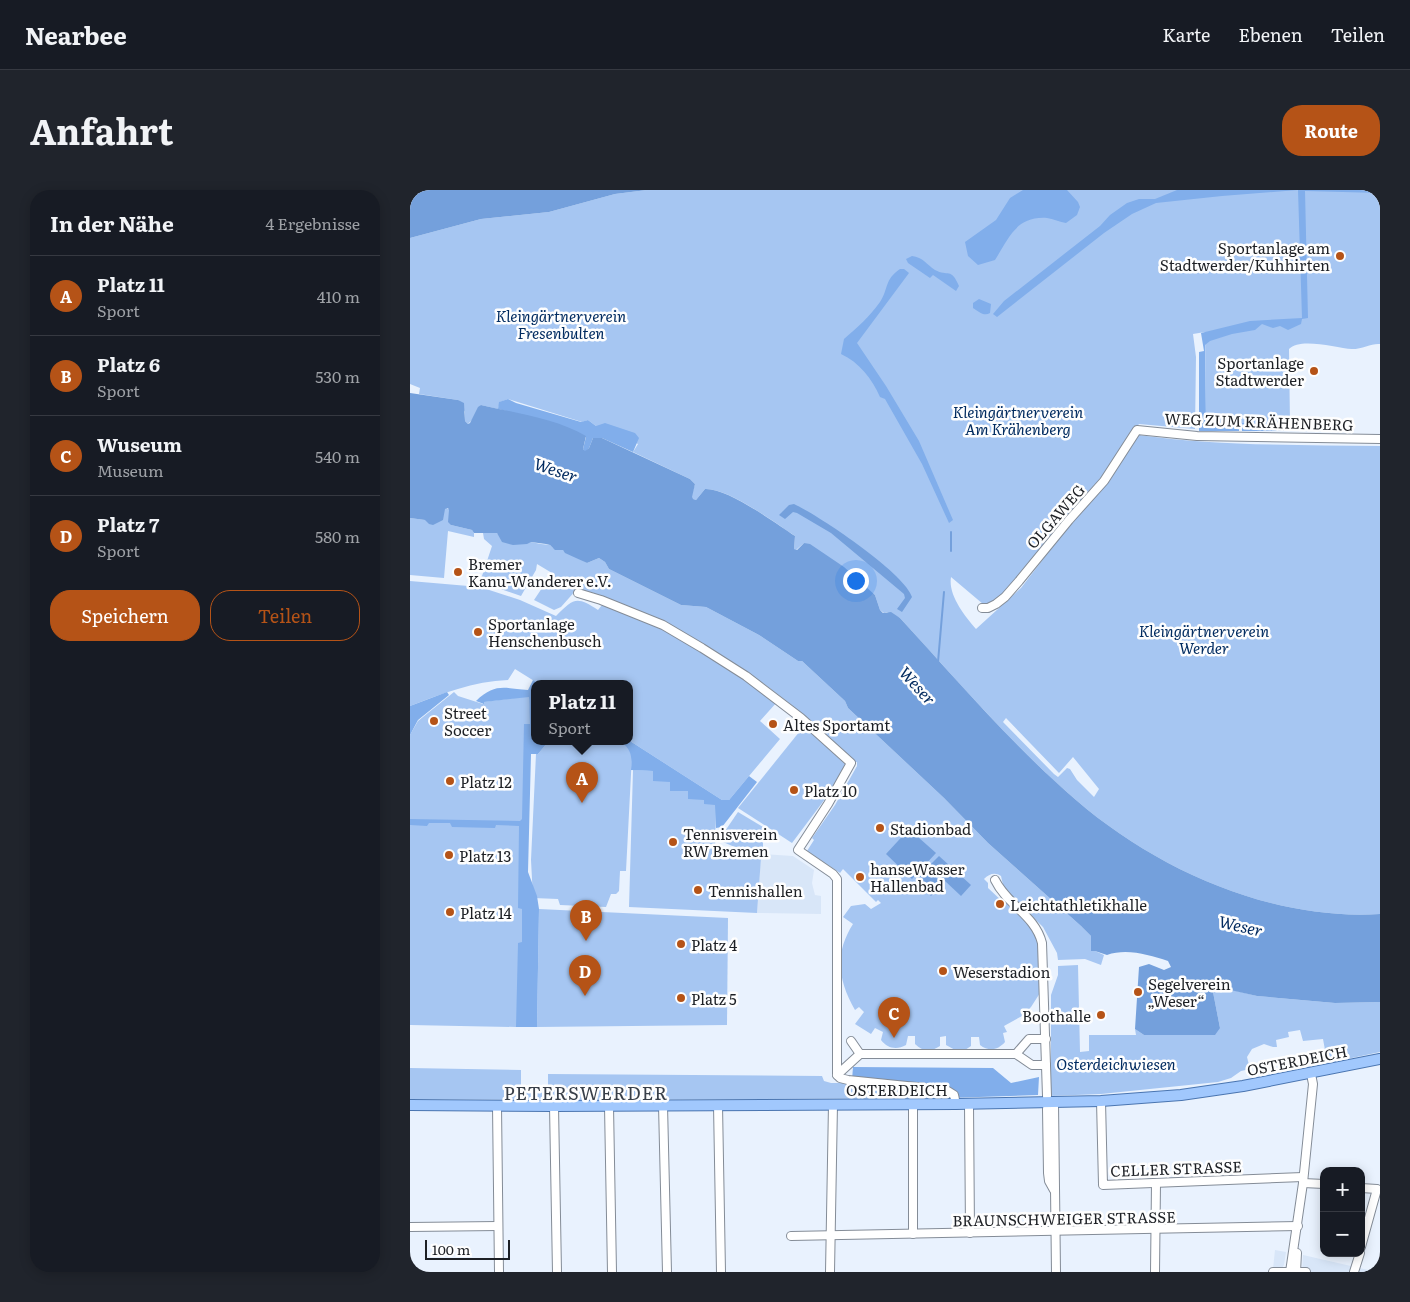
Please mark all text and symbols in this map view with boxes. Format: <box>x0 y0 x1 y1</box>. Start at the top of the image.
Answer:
text: Nearbee <box>25 17 127 52</box>
text: Karte <box>1163 21 1210 48</box>
text: Ebenen <box>1238 21 1303 48</box>
text: Teilen <box>1331 21 1385 48</box>
text: Anfahrt <box>30 104 173 156</box>
button: Route <box>1282 105 1380 156</box>
text: In der Nähe <box>50 207 174 238</box>
text: 4 Ergebnisse <box>266 211 360 235</box>
place label: Sportanlage am Stadtwerder/Kuhhirten <box>1160 236 1330 276</box>
marker: Sportanlage am Stadtwerder/Kuhhirten <box>1334 250 1346 262</box>
text: Platz 11 <box>97 270 165 298</box>
text: A <box>60 284 72 308</box>
text: 410 m <box>317 284 360 308</box>
text: Sport <box>97 298 140 322</box>
park label: Kleingärtnerverein Fresenbulten <box>496 304 626 344</box>
text: Platz 6 <box>97 350 160 378</box>
place label: Sportanlage Stadtwerder <box>1215 351 1304 391</box>
text: B <box>60 364 72 388</box>
text: 530 m <box>315 364 360 388</box>
marker: Sportanlage Stadtwerder <box>1308 365 1320 377</box>
text: Sport <box>97 378 140 402</box>
park label: Kleingärtnerverein Am Krähenberg <box>953 400 1083 440</box>
street label: WEG ZUM KRÄHENBERG <box>1164 406 1354 436</box>
text: Wuseum <box>97 430 182 458</box>
text: C <box>60 444 72 468</box>
text: 540 m <box>315 444 360 468</box>
water label: Weser <box>531 450 581 488</box>
text: Museum <box>97 458 164 482</box>
street label: OLGAWEG <box>1020 479 1090 553</box>
text: Platz 7 <box>97 510 159 538</box>
text: D <box>60 524 72 548</box>
text: 580 m <box>315 524 360 548</box>
text: Sport <box>97 538 140 562</box>
place label: Bremer Kanu-Wanderer e.V. <box>468 552 612 592</box>
marker: Bremer Kanu-Wanderer e.V. <box>452 566 464 578</box>
your location <box>843 568 869 594</box>
button: Speichern <box>50 590 200 641</box>
button: Teilen <box>210 590 360 641</box>
place label: Sportanlage Henschenbusch <box>488 612 602 652</box>
park label: Kleingärtnerverein Werder <box>1139 619 1269 659</box>
marker: Sportanlage Henschenbusch <box>472 626 484 638</box>
water label: Weser <box>894 660 942 710</box>
popup <box>531 680 633 745</box>
text: Platz 11 <box>548 687 616 715</box>
place label: Street Soccer <box>444 701 491 741</box>
place label: Altes Sportamt <box>783 713 890 736</box>
marker: Street Soccer <box>428 715 440 727</box>
text: Sport <box>548 715 591 739</box>
marker: Altes Sportamt <box>767 718 779 730</box>
pin: A <box>566 762 598 803</box>
place label: Platz 12 <box>460 770 512 793</box>
marker: Platz 12 <box>444 775 456 787</box>
place label: Platz 10 <box>804 779 857 802</box>
marker: Platz 10 <box>788 784 800 796</box>
place label: Stadionbad <box>890 817 971 840</box>
place label: Tennisverein RW Bremen <box>683 822 778 862</box>
marker: Stadionbad <box>874 822 886 834</box>
marker: Tennisverein RW Bremen <box>667 836 679 848</box>
place label: Platz 13 <box>459 844 511 867</box>
marker: Platz 13 <box>443 849 455 861</box>
place label: hanseWasser Hallenbad <box>870 857 965 897</box>
marker: hanseWasser Hallenbad <box>854 871 866 883</box>
place label: Tennishallen <box>708 879 803 902</box>
marker: Tennishallen <box>692 884 704 896</box>
place label: Leichtathletikhalle <box>1010 893 1147 916</box>
marker: Leichtathletikhalle <box>994 898 1006 910</box>
pin: B <box>570 900 602 941</box>
place label: Platz 14 <box>460 901 512 924</box>
marker: Platz 14 <box>444 906 456 918</box>
water label: Weser <box>1217 908 1265 942</box>
place label: Platz 4 <box>691 933 737 956</box>
marker: Platz 4 <box>675 938 687 950</box>
pin: D <box>569 955 601 996</box>
place label: Weserstadion <box>953 960 1050 983</box>
marker: Weserstadion <box>937 965 949 977</box>
place label: Segelverein „Weser“ <box>1148 972 1231 1012</box>
marker: Segelverein „Weser“ <box>1132 986 1144 998</box>
place label: Platz 5 <box>691 987 737 1010</box>
marker: Platz 5 <box>675 992 687 1004</box>
pin: C <box>878 997 910 1038</box>
place label: Boothalle <box>1022 1004 1091 1027</box>
marker: Boothalle <box>1095 1009 1107 1021</box>
street label: OSTERDEICH <box>1245 1039 1349 1081</box>
park label: Osterdeichwiesen <box>1056 1052 1176 1075</box>
street label: OSTERDEICH <box>846 1078 948 1101</box>
district label: PETERSWERDER <box>504 1079 668 1106</box>
street label: CELLER STRASSE <box>1110 1154 1242 1182</box>
map controls <box>1320 1167 1365 1257</box>
button: + <box>1320 1167 1365 1212</box>
street label: BRAUNSCHWEIGER STRASSE <box>952 1205 1176 1231</box>
button: − <box>1320 1212 1365 1257</box>
scale bar <box>425 1237 510 1260</box>
text: 100 m <box>432 1239 470 1259</box>

